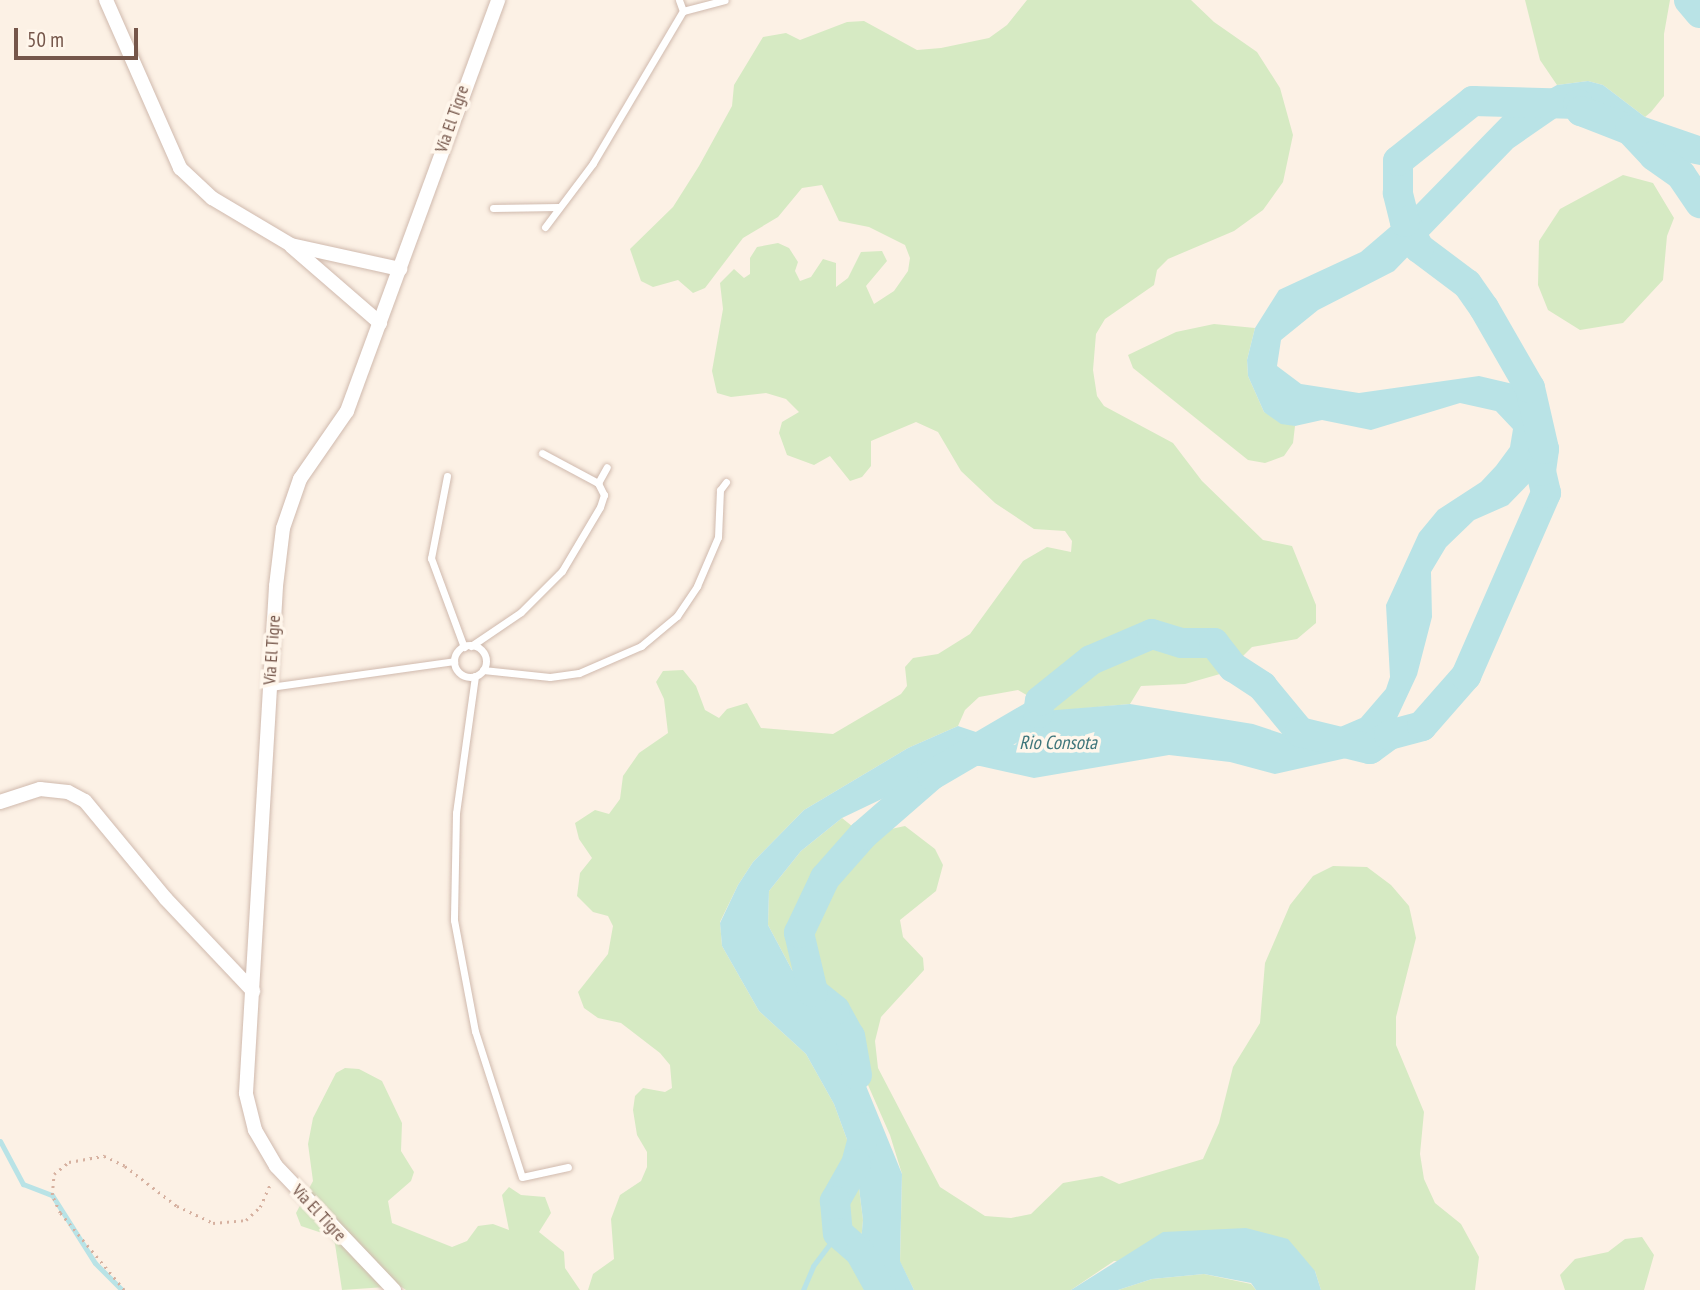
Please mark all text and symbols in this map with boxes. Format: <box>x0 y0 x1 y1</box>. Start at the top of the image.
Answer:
scale bar <box>18 14 142 58</box>
text: 50 m <box>27 26 64 53</box>
street label: Vía El Tigre <box>430 82 474 156</box>
street label: Vía El Tigre <box>259 614 285 686</box>
water label: Rio Consota <box>1019 732 1097 754</box>
street label: Vía El Tigre <box>287 1180 351 1246</box>

